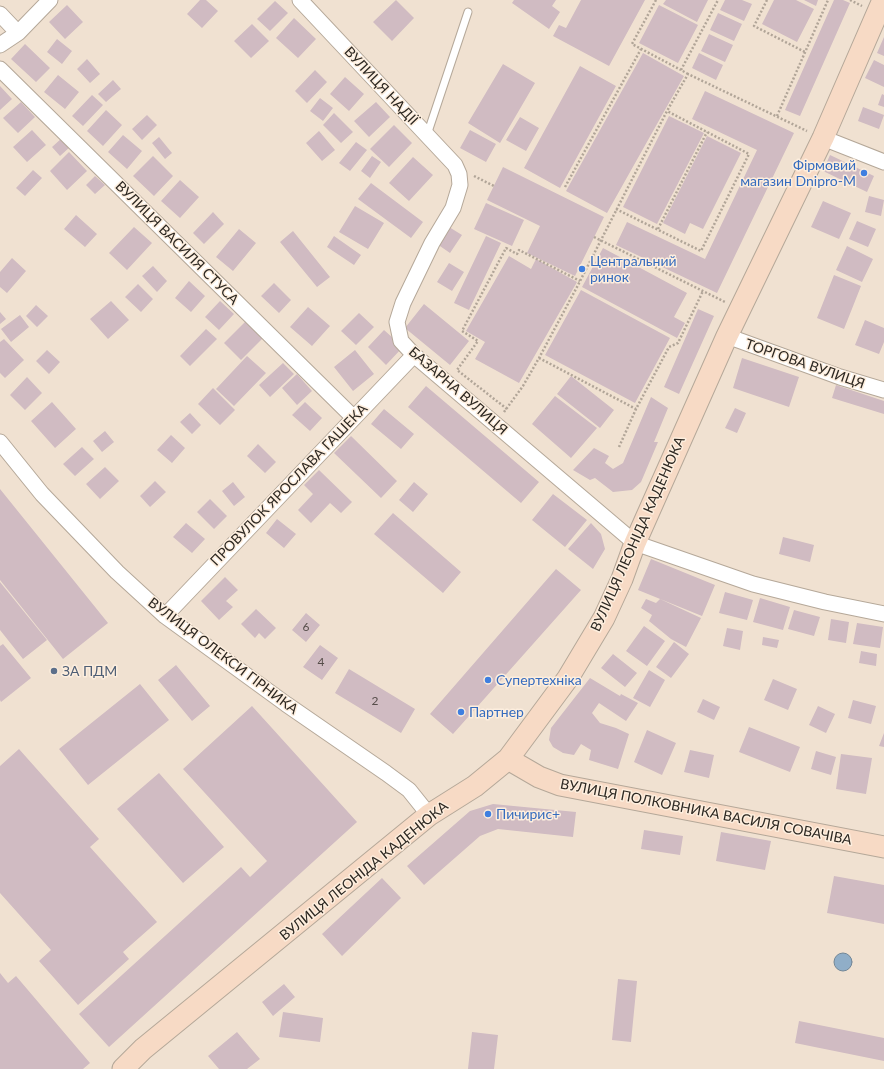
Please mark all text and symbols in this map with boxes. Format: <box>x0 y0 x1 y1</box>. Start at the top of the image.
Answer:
street label: ВУЛИЦЯ НАДІЇ <box>341 43 421 129</box>
place label: Фірмовий магазин Dnipro-M <box>740 157 856 190</box>
marker: Фірмовий магазин Dnipro-M <box>859 168 869 178</box>
street label: ВУЛИЦЯ ВАСИЛЯ СТУСА <box>112 178 242 308</box>
place label: Центральний ринок <box>590 253 677 286</box>
marker: Центральний ринок <box>577 264 587 274</box>
street label: ТОРГОВА ВУЛИЦЯ <box>743 336 867 392</box>
street label: БАЗАРНА ВУЛИЦЯ <box>405 344 511 438</box>
street label: ПРОВУЛОК ЯРОСЛАВА ГАШЕКА <box>207 401 371 569</box>
street label: ВУЛИЦЯ ЛЕОНІДА КАДЕНЮКА <box>587 434 689 634</box>
street label: ВУЛИЦЯ ОЛЕКСИ ГІРНИКА <box>145 594 301 718</box>
house number: 6 <box>303 620 309 634</box>
house number: 4 <box>318 655 324 669</box>
place label: ЗА ПДМ <box>62 663 117 679</box>
marker: ЗА ПДМ <box>49 666 59 676</box>
place label: Супертехніка <box>496 672 582 688</box>
marker: Супертехніка <box>483 675 493 685</box>
house number: 2 <box>372 694 378 708</box>
place label: Партнер <box>469 704 524 720</box>
marker: Партнер <box>456 707 466 717</box>
street label: ВУЛИЦЯ ПОЛКОВНИКА ВАСИЛЯ СОВАЧІВА <box>559 775 853 849</box>
street label: ВУЛИЦЯ ЛЕОНІДА КАДЕНЮКА <box>276 798 452 944</box>
place label: Пичирис+ <box>496 806 560 822</box>
marker: Пичирис+ <box>483 809 493 819</box>

